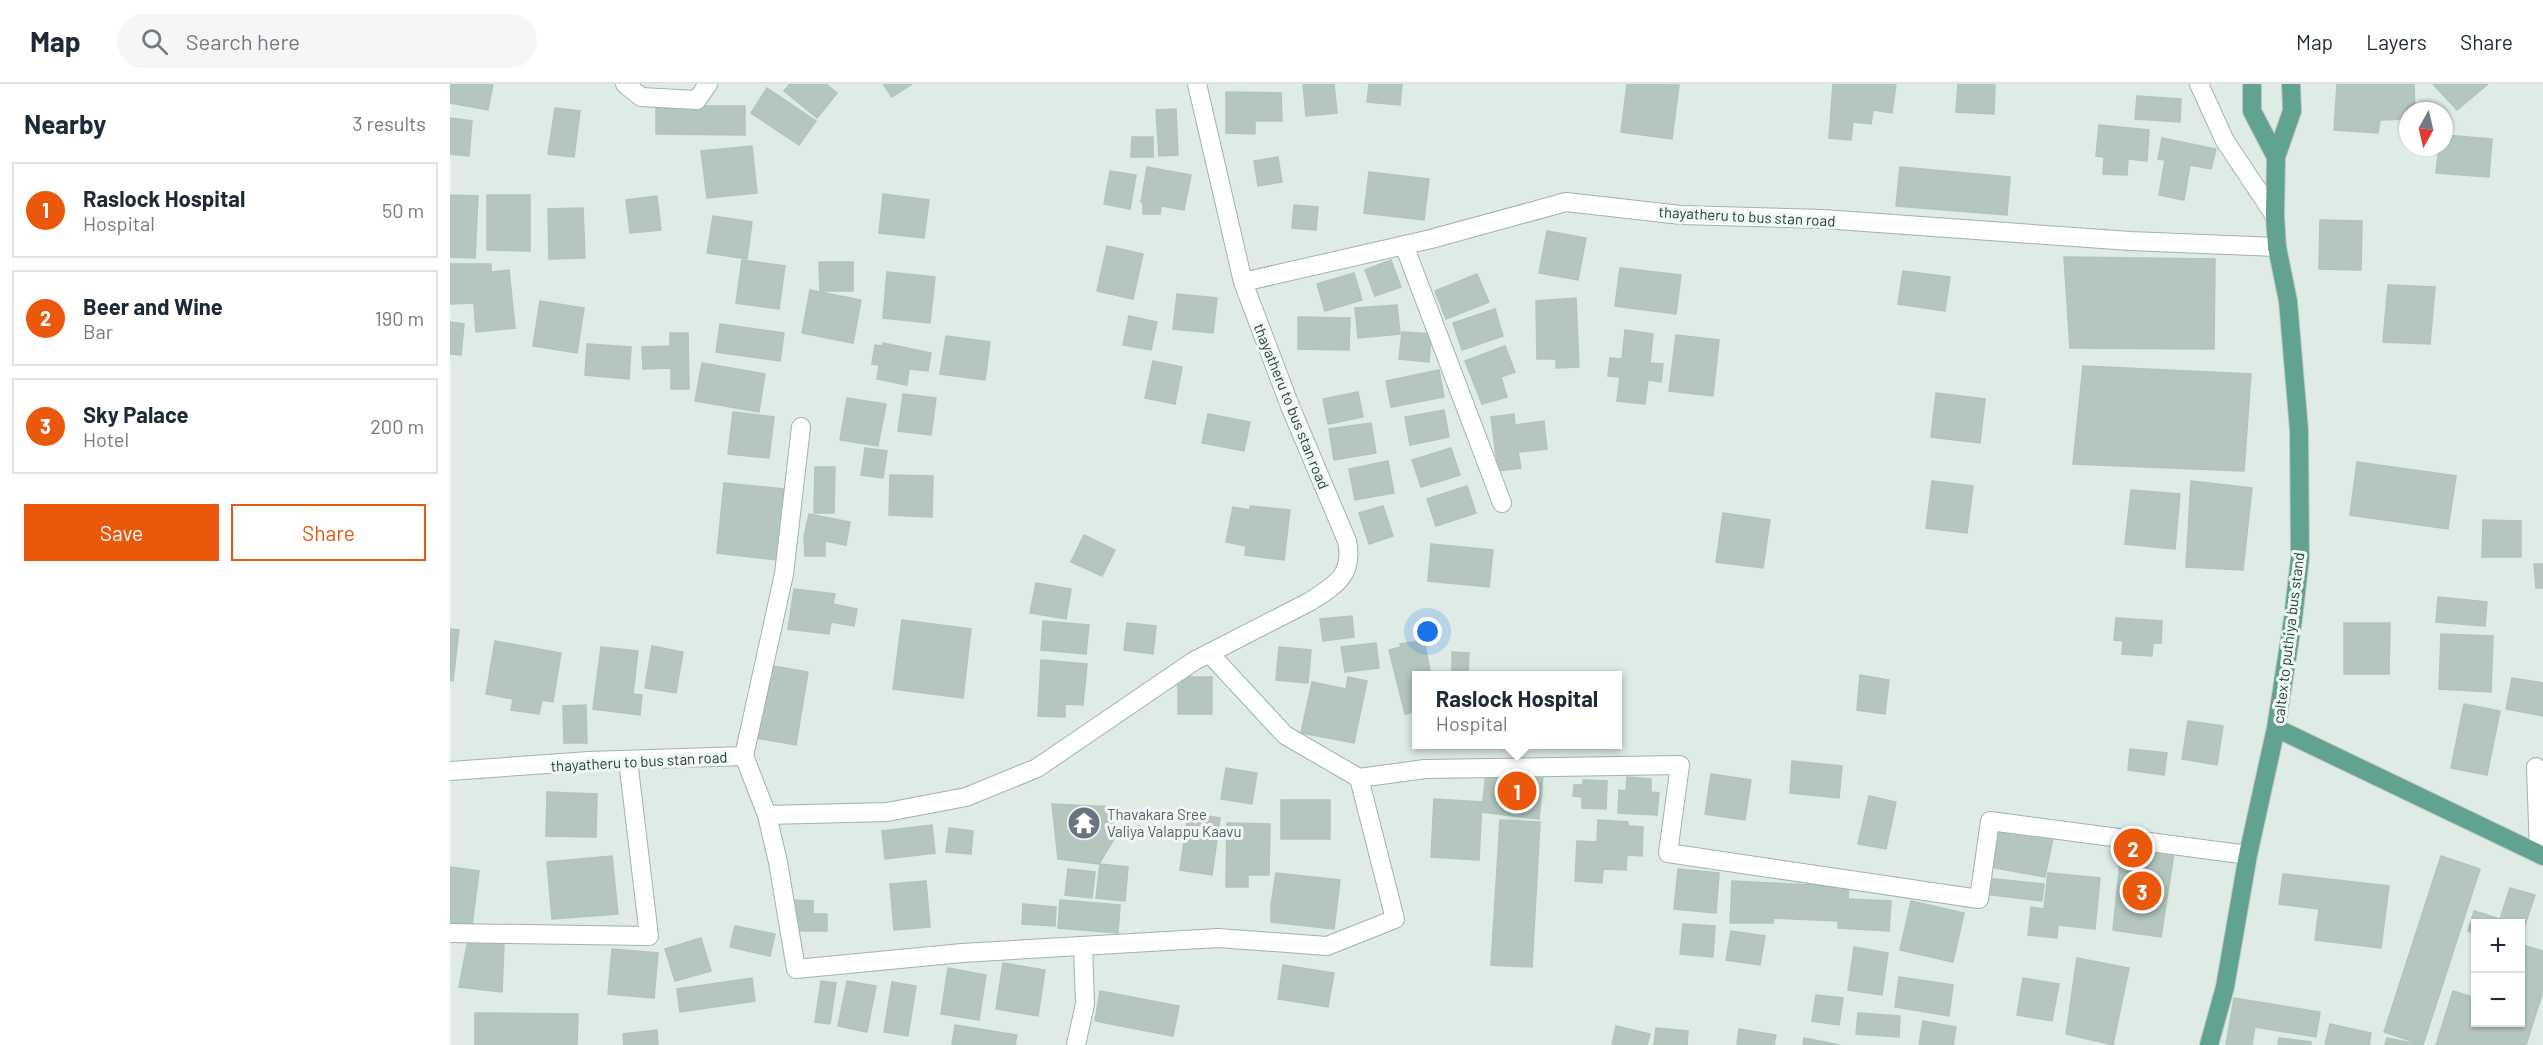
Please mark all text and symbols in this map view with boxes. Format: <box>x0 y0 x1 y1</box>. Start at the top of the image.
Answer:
search box <box>117 14 537 68</box>
text: Map <box>30 24 81 58</box>
icon: search <box>138 25 171 58</box>
text: Search here <box>186 28 300 54</box>
text: Map <box>2296 29 2333 54</box>
text: Layers <box>2366 29 2427 54</box>
text: Share <box>2460 29 2513 54</box>
north arrow <box>2399 102 2453 156</box>
text: Nearby <box>24 108 106 139</box>
text: 3 results <box>352 111 426 135</box>
text: Raslock Hospital <box>83 185 245 211</box>
text: 1 <box>42 198 49 222</box>
text: 50 m <box>382 198 424 222</box>
street label: thayatheru to bus stan road <box>1658 202 1836 230</box>
text: Hospital <box>83 211 155 235</box>
text: Beer and Wine <box>83 293 223 319</box>
text: 2 <box>40 306 51 330</box>
text: 190 m <box>375 306 424 330</box>
text: Bar <box>83 319 113 343</box>
street label: thayatheru to bus stan road <box>1250 321 1334 491</box>
text: Sky Palace <box>83 401 189 427</box>
text: 3 <box>40 414 51 438</box>
text: 200 m <box>370 414 424 438</box>
text: Hotel <box>83 427 129 451</box>
button: Save <box>24 504 219 561</box>
button: Share <box>231 504 426 561</box>
street label: caltex to puthiya bus stand <box>2269 551 2307 725</box>
your location <box>1413 617 1442 646</box>
popup <box>1412 671 1622 749</box>
text: Raslock Hospital <box>1436 685 1598 711</box>
text: Hospital <box>1436 711 1508 735</box>
street label: thayatheru to bus stan road <box>550 747 728 775</box>
pin: 1 <box>1498 768 1536 814</box>
temple icon: Thavakara Sree Valiya Valappu Kaavu <box>1066 805 1102 841</box>
place label: Thavakara Sree Valiya Valappu Kaavu <box>1107 805 1242 840</box>
pin: 2 <box>2114 826 2152 870</box>
pin: 3 <box>2122 868 2162 914</box>
map controls <box>2471 919 2525 1027</box>
button: + <box>2471 919 2525 973</box>
button: − <box>2471 973 2525 1027</box>

